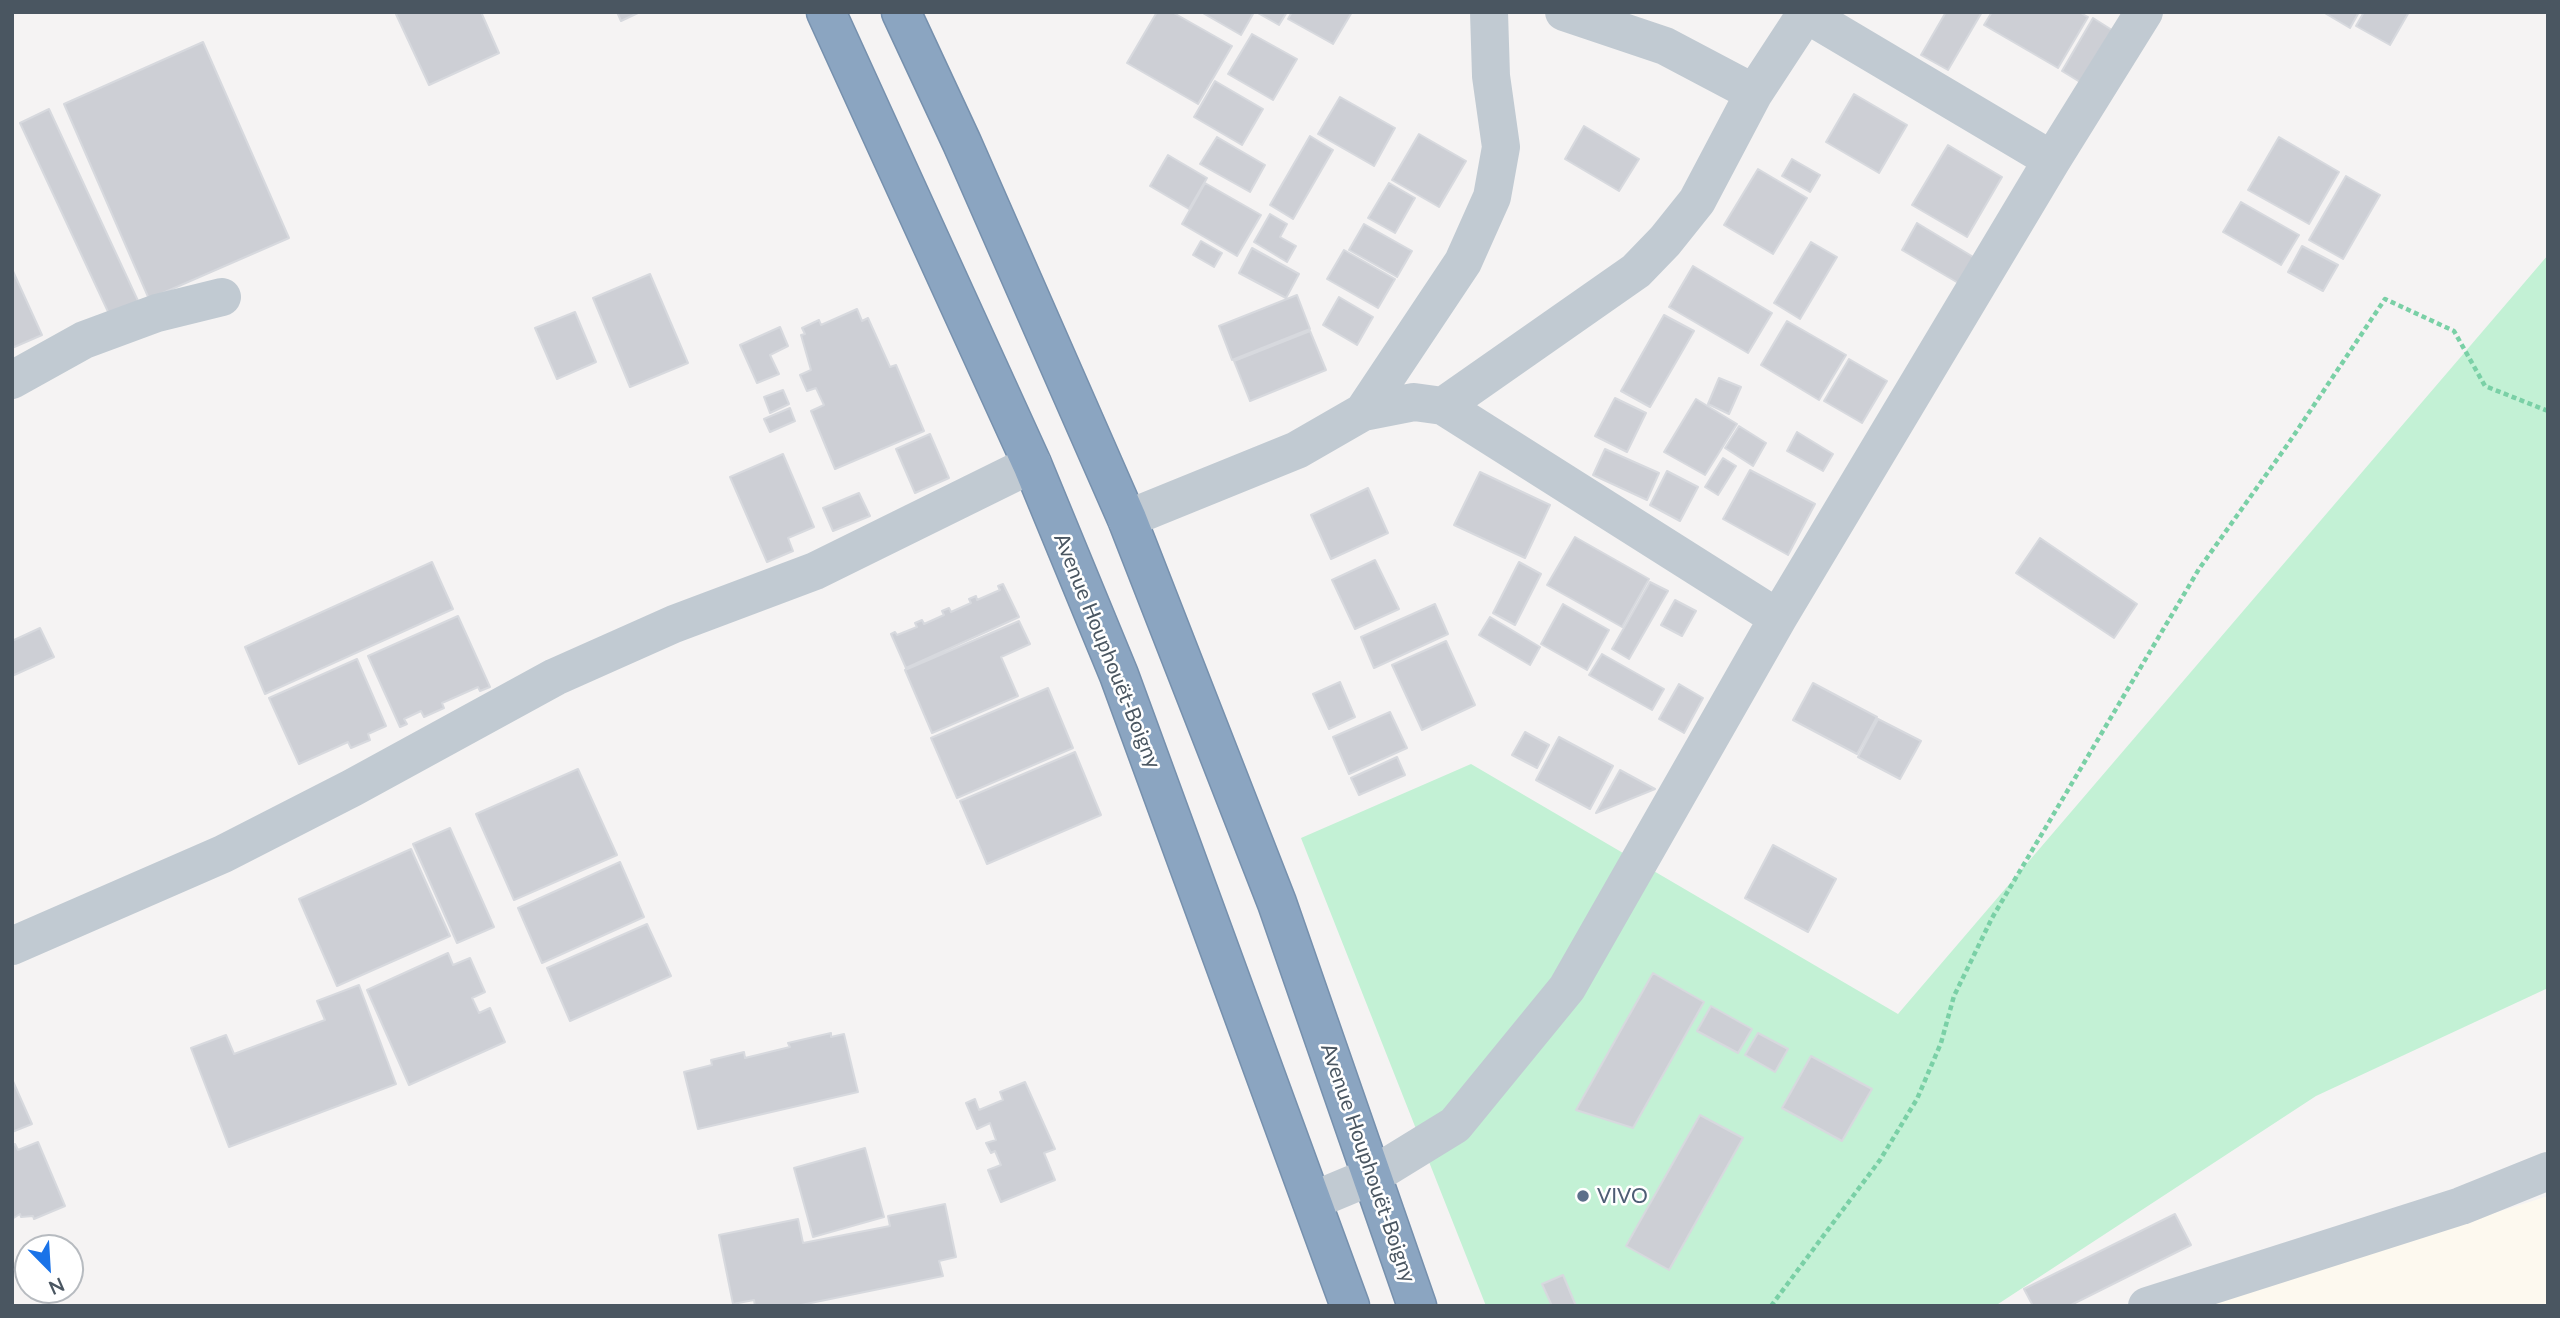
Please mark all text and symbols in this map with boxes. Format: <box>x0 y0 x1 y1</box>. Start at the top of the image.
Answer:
street label: Avenue Houphouët-Boigny <box>1048 530 1166 772</box>
street label: Avenue Houphouët-Boigny <box>1315 1040 1421 1286</box>
place label: VIVO <box>1597 1183 1648 1209</box>
marker: VIVO <box>1575 1188 1591 1204</box>
north arrow <box>14 1234 84 1304</box>
text: N <box>46 1273 68 1300</box>

